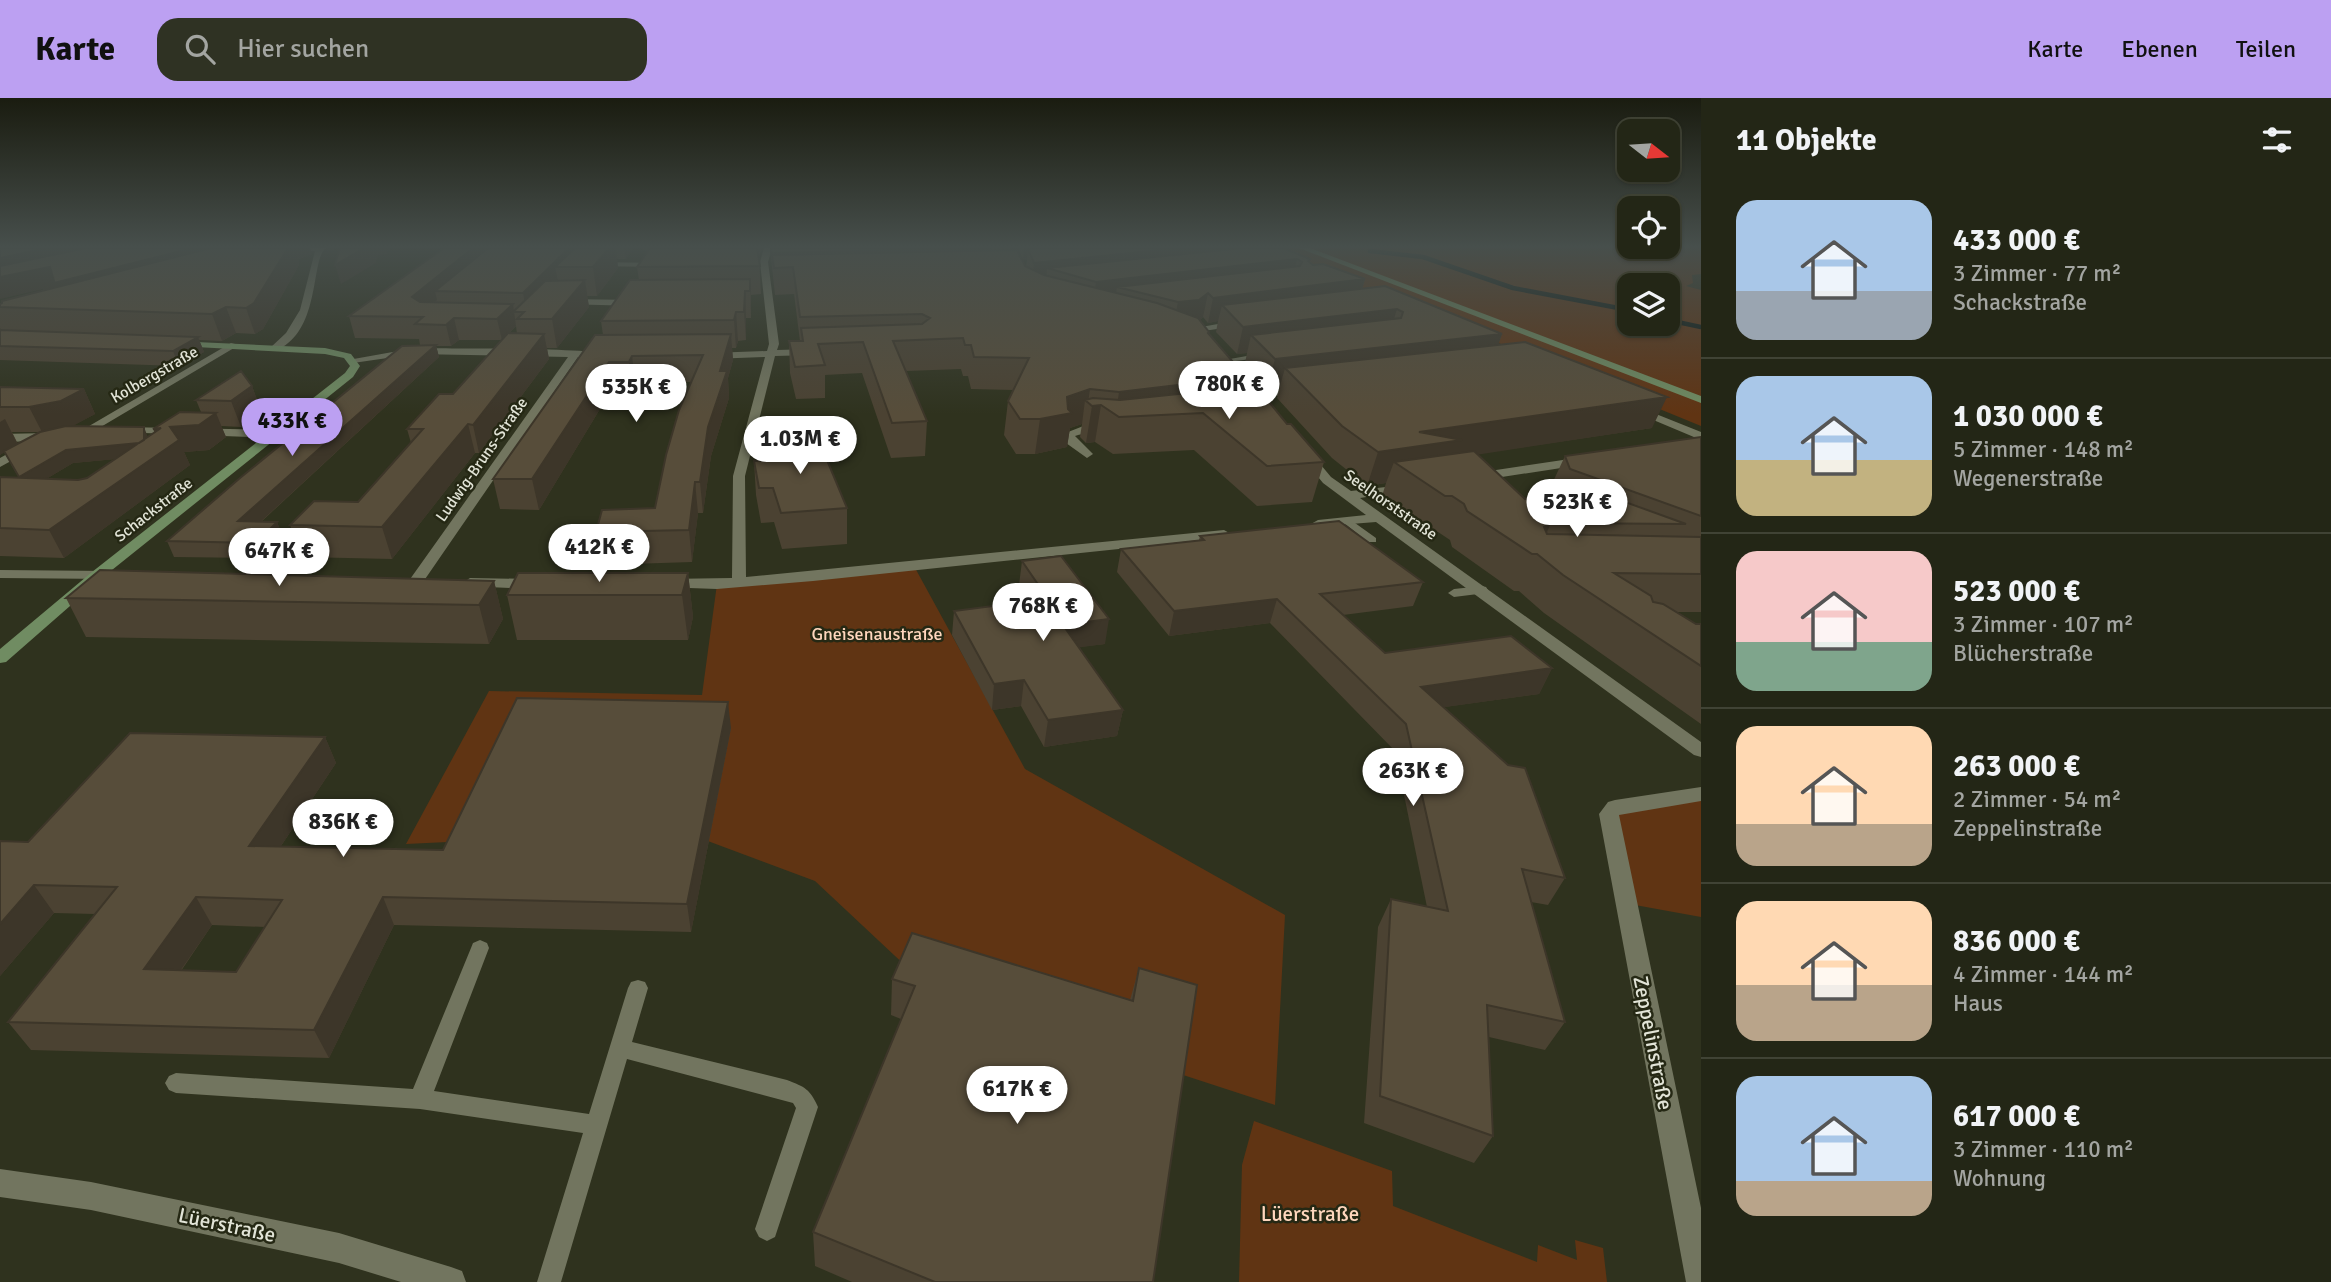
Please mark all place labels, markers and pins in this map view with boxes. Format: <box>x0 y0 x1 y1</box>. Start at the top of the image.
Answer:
pin: 780K € <box>1172 362 1286 421</box>
pin: 535K € <box>579 364 693 424</box>
pin: 433K € <box>235 398 349 458</box>
pin: 1.03M € <box>735 416 865 476</box>
pin: 523K € <box>1520 480 1634 539</box>
pin: 412K € <box>542 524 656 584</box>
pin: 647K € <box>222 528 336 588</box>
pin: 768K € <box>986 584 1100 643</box>
pin: 263K € <box>1356 748 1470 808</box>
pin: 836K € <box>286 800 400 859</box>
pin: 617K € <box>960 1066 1074 1126</box>

